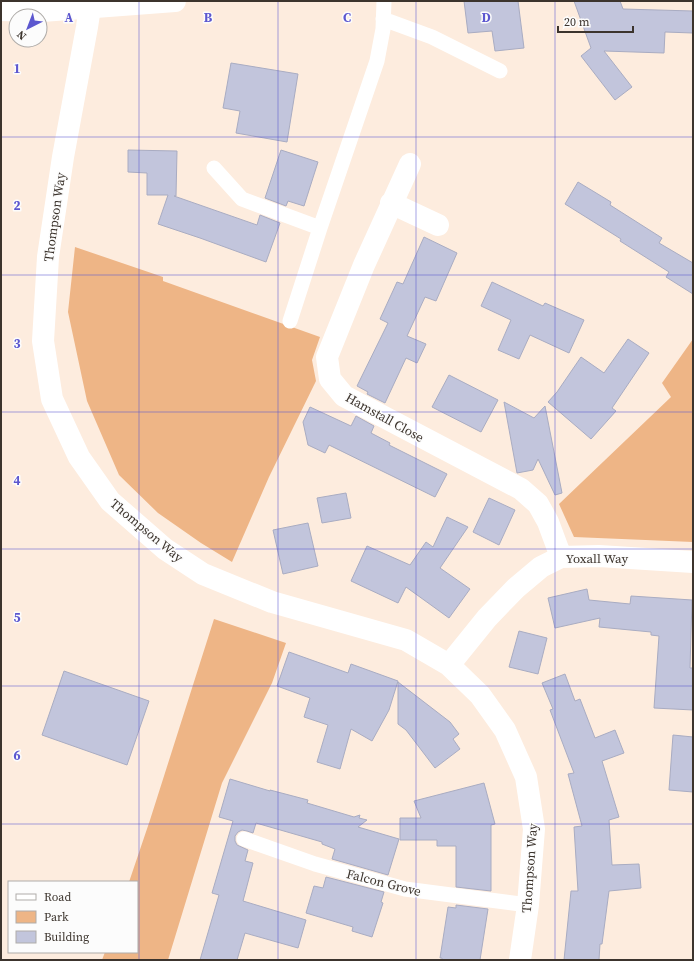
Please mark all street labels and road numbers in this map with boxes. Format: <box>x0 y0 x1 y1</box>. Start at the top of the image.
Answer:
street label: Thompson Way <box>40 171 69 263</box>
street label: Hamstall Close <box>343 389 427 446</box>
street label: Thompson Way <box>107 495 187 566</box>
street label: Yoxall Way <box>566 550 629 567</box>
street label: Thompson Way <box>518 822 541 913</box>
street label: Falcon Grove <box>345 865 423 900</box>

